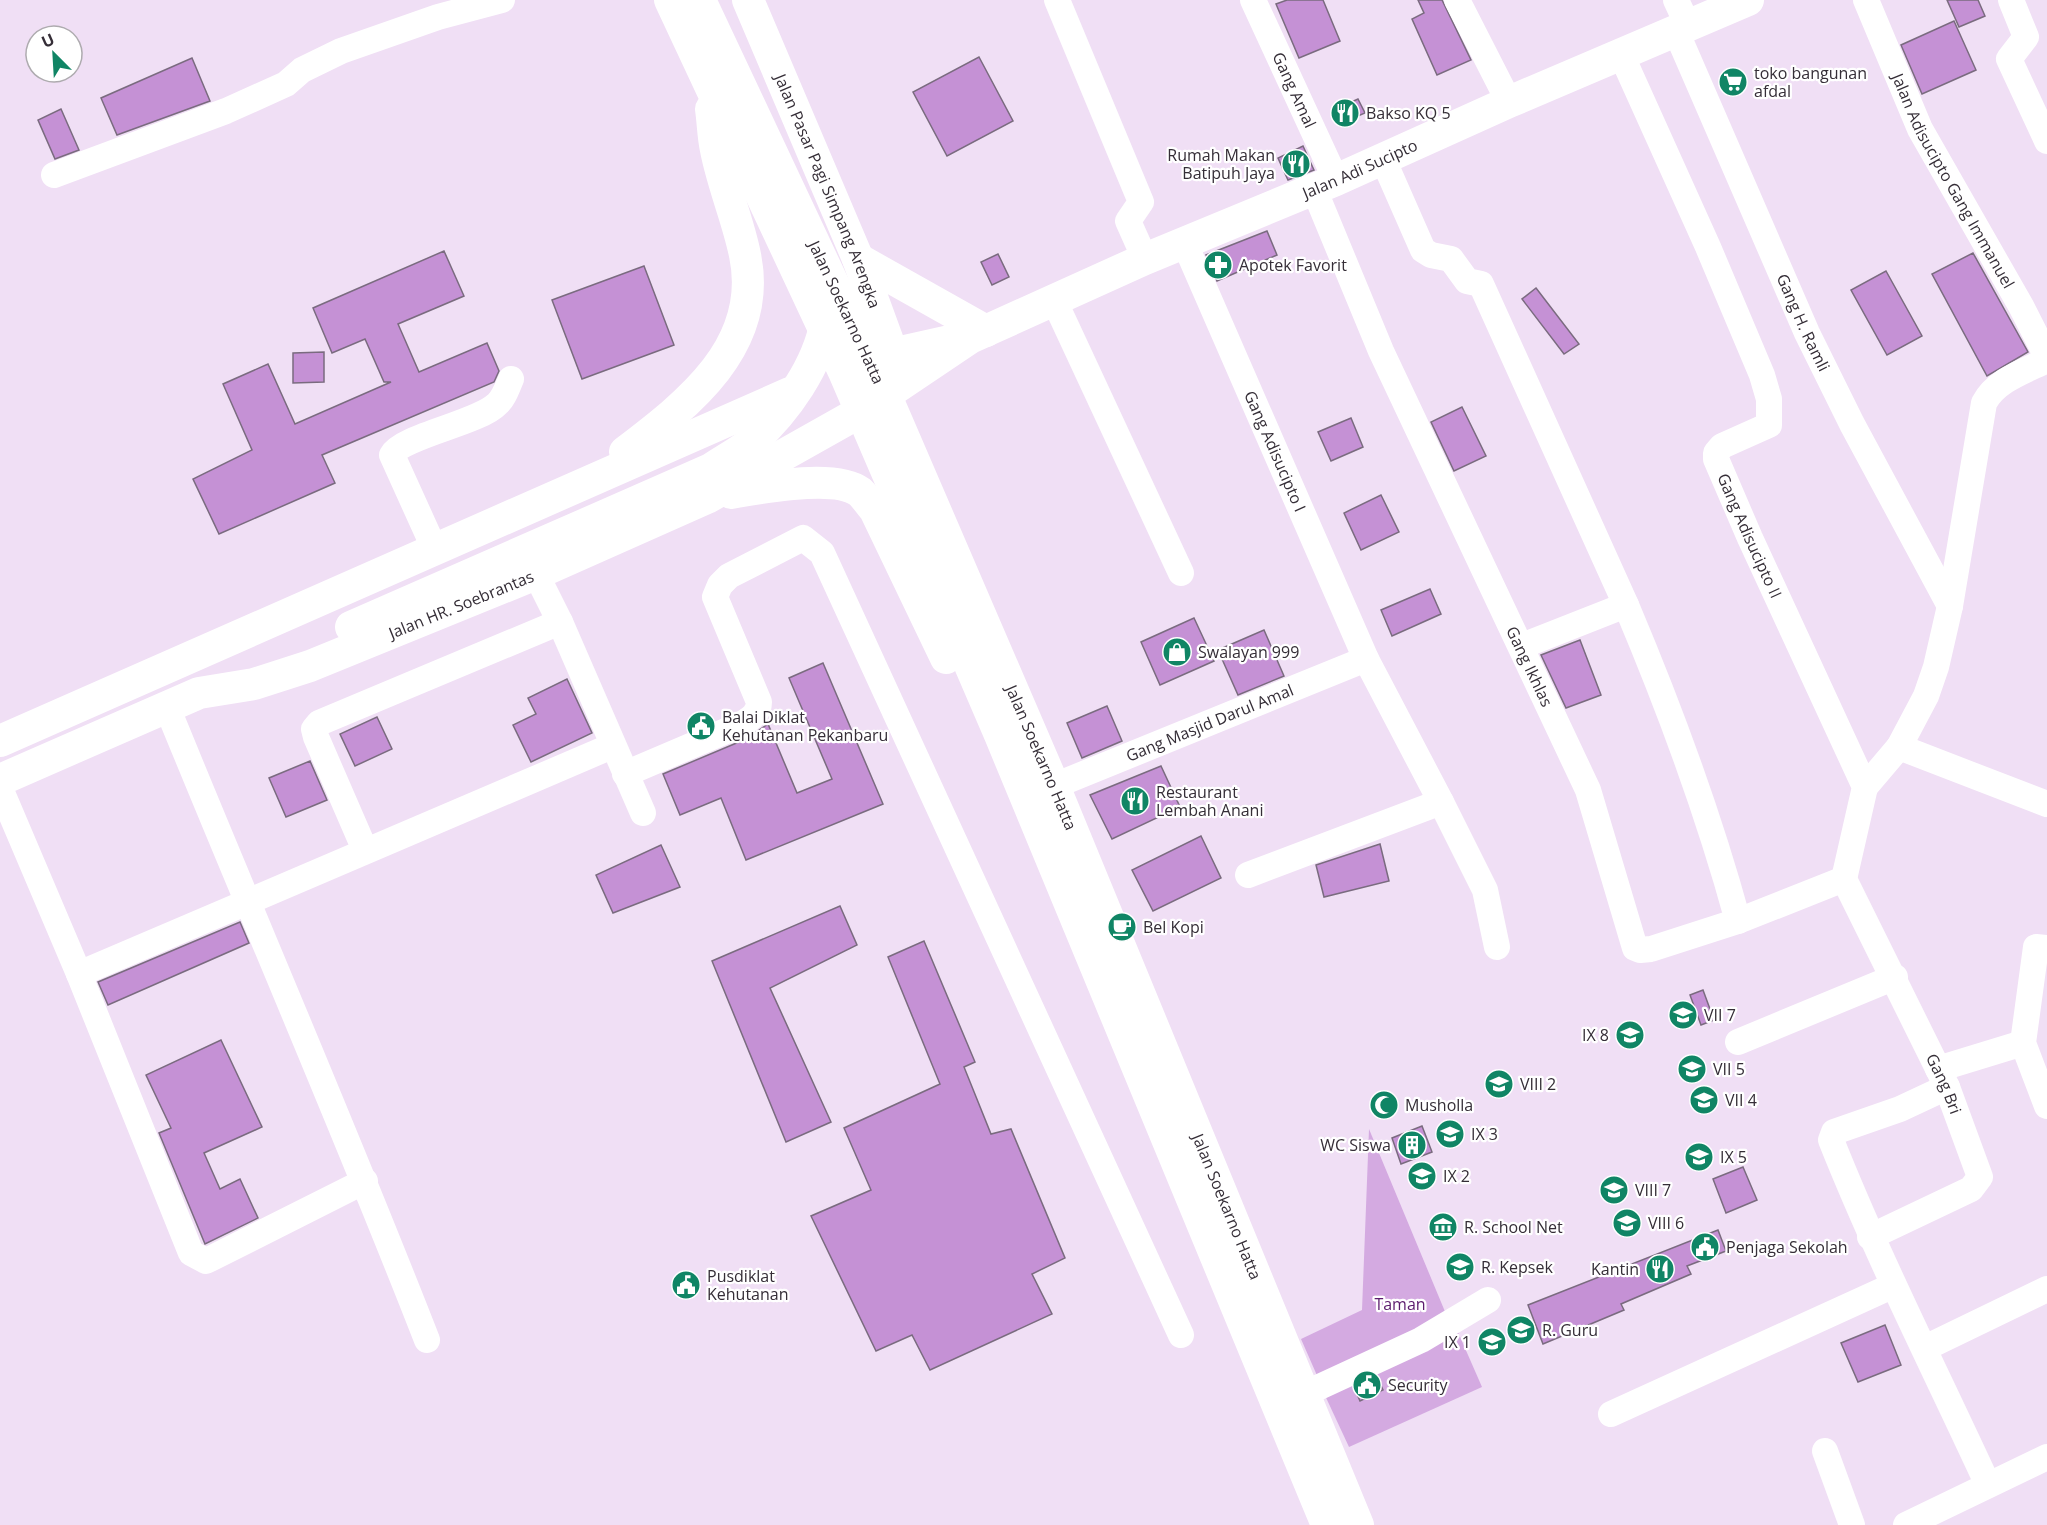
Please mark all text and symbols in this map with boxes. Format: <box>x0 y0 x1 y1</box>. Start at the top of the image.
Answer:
north arrow <box>24 24 84 84</box>
text: U <box>38 28 58 53</box>
street label: Gang Amal <box>1267 48 1321 131</box>
place label: toko bangunan afdal <box>1754 62 1867 102</box>
supermarket icon: toko bangunan afdal <box>1717 66 1749 98</box>
street label: Jalan Adisucipto Gang Immanuel <box>1886 68 2020 292</box>
street label: Jalan Pasar Pagi Simpang Arengka <box>769 69 886 311</box>
restaurant icon: Bakso KQ 5 <box>1329 97 1361 129</box>
place label: Bakso KQ 5 <box>1366 102 1451 124</box>
street label: Jalan Adi Sucipto <box>1297 134 1421 204</box>
place label: Rumah Makan Batipuh Jaya <box>1167 144 1275 184</box>
restaurant icon: Rumah Makan Batipuh Jaya <box>1280 148 1312 180</box>
street label: Jalan Soekarno Hatta <box>803 235 890 388</box>
pharmacy icon: Apotek Favorit <box>1202 249 1234 281</box>
place label: Apotek Favorit <box>1239 254 1347 276</box>
street label: Gang H. Ramli <box>1772 270 1835 375</box>
street label: Gang Adisucipto I <box>1239 387 1311 515</box>
street label: Gang Adisucipto II <box>1712 470 1787 602</box>
street label: Jalan HR. Soebrantas <box>384 565 537 645</box>
street label: Gang Ikhlas <box>1501 623 1558 710</box>
shop icon: Swalayan 999 <box>1161 636 1193 668</box>
place label: Swalayan 999 <box>1198 641 1299 663</box>
street label: Gang Masjid Darul Amal <box>1123 679 1297 767</box>
street label: Jalan Soekarno Hatta <box>1000 680 1082 833</box>
place label: Balai Diklat Kehutanan Pekanbaru <box>722 706 888 746</box>
public building icon: Balai Diklat Kehutanan Pekanbaru <box>685 710 717 742</box>
place label: Restaurant Lembah Anani <box>1156 781 1263 821</box>
restaurant icon: Restaurant Lembah Anani <box>1119 785 1151 817</box>
cafe icon: Bel Kopi <box>1106 911 1138 943</box>
place label: Bel Kopi <box>1143 916 1204 938</box>
school or university icon: VII 7 <box>1667 999 1699 1031</box>
place label: VII 7 <box>1704 1004 1736 1026</box>
school or university icon: IX 8 <box>1614 1019 1646 1051</box>
place label: IX 8 <box>1582 1024 1609 1046</box>
street label: Gang Bri <box>1921 1050 1967 1117</box>
school or university icon: VII 5 <box>1676 1053 1708 1085</box>
place label: VII 5 <box>1713 1058 1745 1080</box>
school or university icon: VIII 2 <box>1483 1068 1515 1100</box>
place label: VIII 2 <box>1520 1073 1556 1095</box>
school or university icon: VII 4 <box>1688 1084 1720 1116</box>
mosque icon: Musholla <box>1368 1089 1400 1121</box>
place label: VII 4 <box>1725 1089 1757 1111</box>
place label: Musholla <box>1405 1094 1473 1116</box>
school or university icon: IX 3 <box>1434 1118 1466 1150</box>
place label: IX 3 <box>1471 1123 1498 1145</box>
street label: Jalan Soekarno Hatta <box>1186 1129 1267 1283</box>
building icon: WC Siswa <box>1396 1129 1428 1161</box>
place label: WC Siswa <box>1320 1134 1391 1156</box>
school or university icon: IX 5 <box>1683 1141 1715 1173</box>
place label: IX 5 <box>1720 1146 1747 1168</box>
school or university icon: IX 2 <box>1406 1160 1438 1192</box>
place label: IX 2 <box>1443 1165 1470 1187</box>
school or university icon: VIII 7 <box>1598 1174 1630 1206</box>
place label: VIII 7 <box>1635 1179 1671 1201</box>
school or university icon: VIII 6 <box>1611 1207 1643 1239</box>
museum icon: R. School Net <box>1427 1211 1459 1243</box>
place label: VIII 6 <box>1648 1212 1684 1234</box>
place label: R. School Net <box>1464 1216 1563 1238</box>
public building icon: Penjaga Sekolah <box>1689 1231 1721 1263</box>
place label: Penjaga Sekolah <box>1726 1236 1848 1258</box>
school or university icon: R. Kepsek <box>1444 1251 1476 1283</box>
restaurant icon: Kantin <box>1644 1253 1676 1285</box>
place label: R. Kepsek <box>1481 1256 1553 1278</box>
place label: Kantin <box>1591 1258 1639 1280</box>
place label: Pusdiklat Kehutanan <box>707 1265 789 1305</box>
public building icon: Pusdiklat Kehutanan <box>670 1269 702 1301</box>
park label: Taman <box>1374 1293 1426 1315</box>
school or university icon: R. Guru <box>1505 1314 1537 1346</box>
place label: R. Guru <box>1542 1319 1598 1341</box>
school or university icon: IX 1 <box>1476 1326 1508 1358</box>
place label: IX 1 <box>1444 1331 1471 1353</box>
public building icon: Security <box>1351 1369 1383 1401</box>
place label: Security <box>1388 1374 1449 1396</box>

